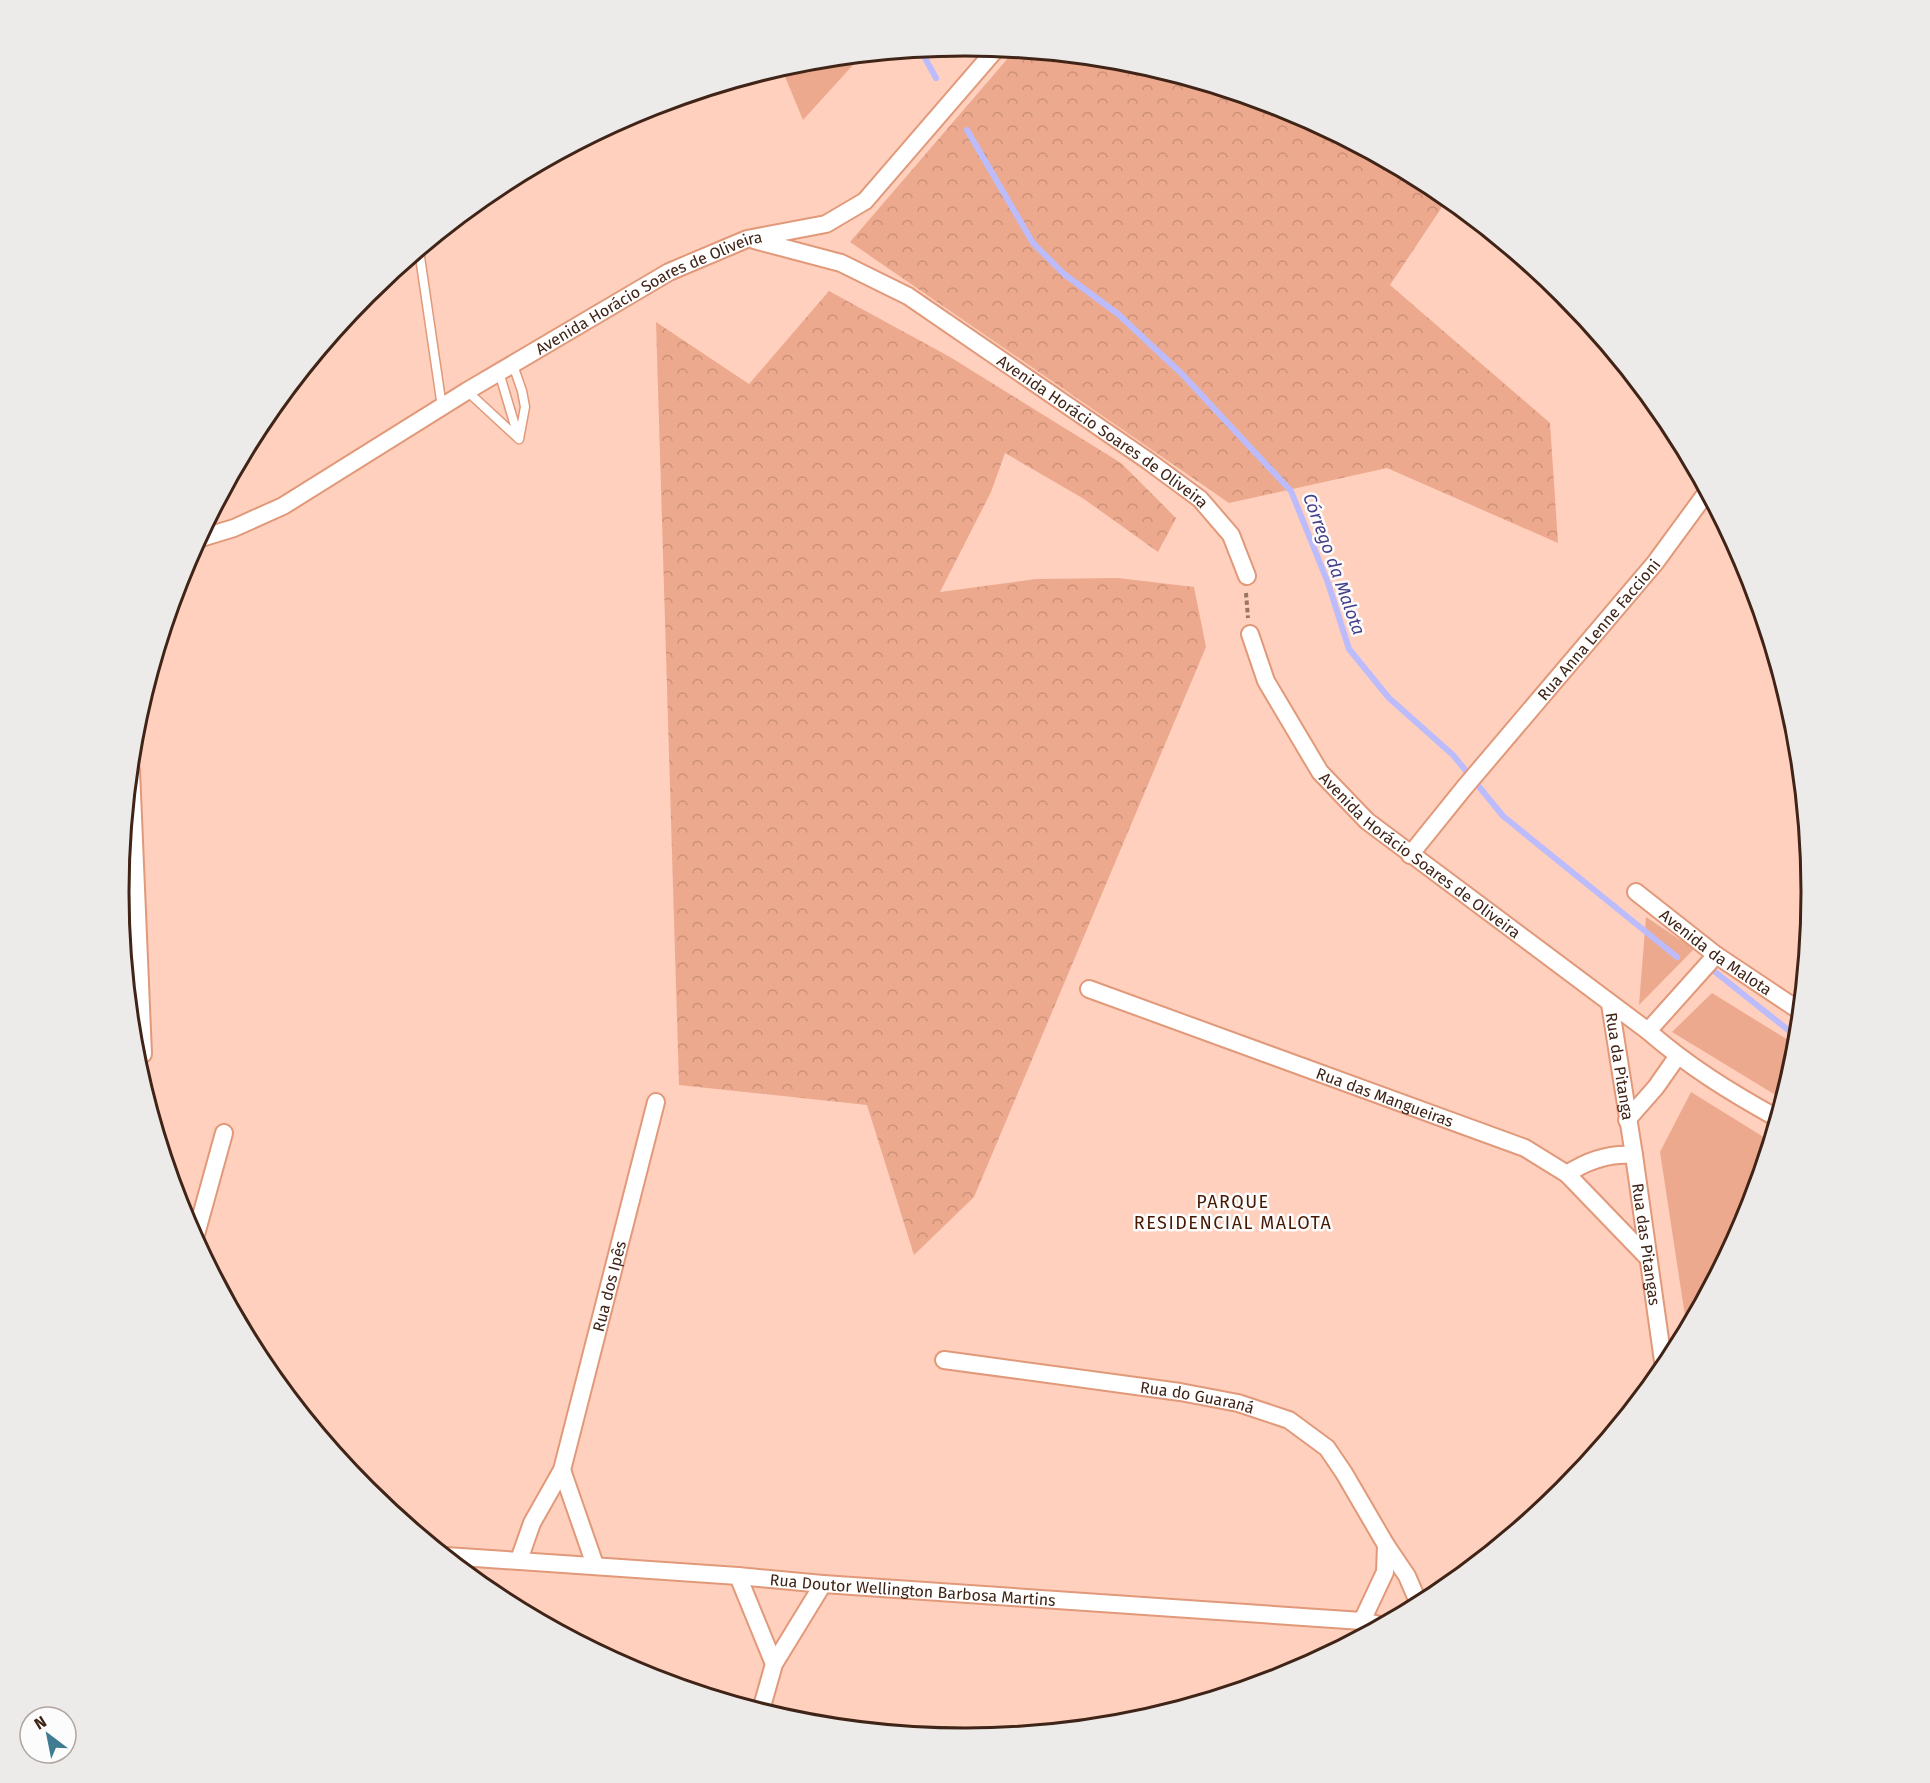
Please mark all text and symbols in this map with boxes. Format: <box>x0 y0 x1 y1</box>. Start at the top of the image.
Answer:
street label: Avenida Horácio Soares de Oliveira <box>532 227 764 359</box>
street label: Avenida Horácio Soares de Oliveira <box>993 351 1212 512</box>
water label: Córrego da Malota <box>1298 490 1370 638</box>
street label: Rua Anna Lenne Faccioni <box>1534 556 1665 704</box>
street label: Avenida Horácio Soares de Oliveira <box>1315 768 1524 942</box>
street label: Avenida da Malota <box>1656 905 1775 999</box>
street label: Rua da Pitanga <box>1601 1011 1637 1122</box>
street label: Rua das Mangueiras <box>1314 1064 1456 1131</box>
street label: Rua das Pitangas <box>1628 1182 1664 1307</box>
district label: PARQUE RESIDENCIAL MALOTA <box>1134 1191 1332 1234</box>
street label: Rua dos Ipês <box>589 1239 630 1334</box>
street label: Rua do Guaraná <box>1139 1378 1257 1418</box>
street label: Rua Doutor Wellington Barbosa Martins <box>769 1570 1056 1610</box>
north arrow <box>18 1705 78 1765</box>
text: N <box>31 1712 50 1734</box>

